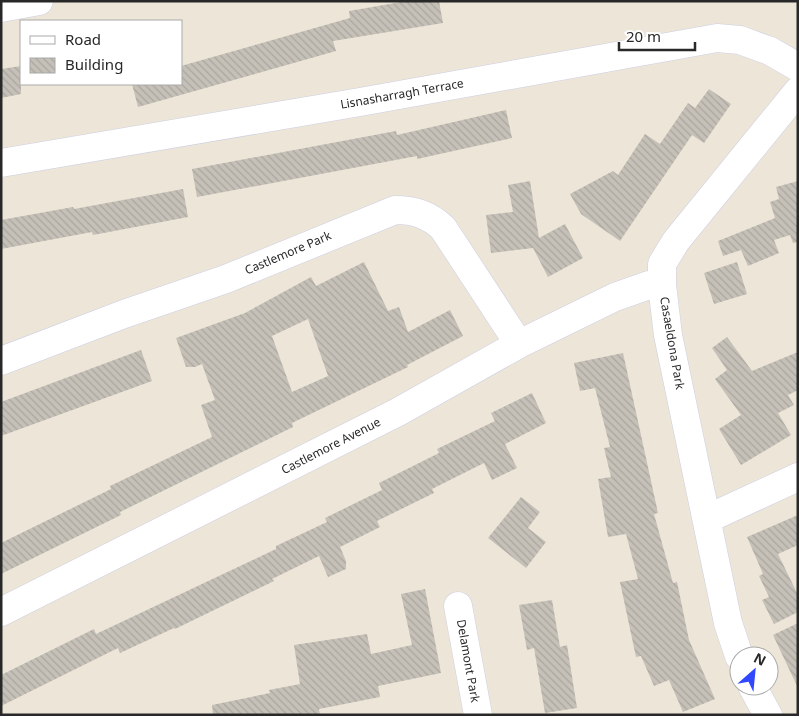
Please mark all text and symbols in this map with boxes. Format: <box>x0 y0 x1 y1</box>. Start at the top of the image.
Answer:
legend <box>20 20 182 85</box>
scale bar <box>619 20 695 52</box>
text: 20 m <box>626 26 661 46</box>
text: Road <box>65 29 101 49</box>
text: Building <box>65 54 123 74</box>
street label: Lisnasharragh Terrace <box>339 74 465 113</box>
street label: Castlemore Park <box>242 226 334 278</box>
street label: Casaeldona Park <box>656 295 689 391</box>
street label: Castlemore Avenue <box>278 413 384 478</box>
street label: Delamont Park <box>453 618 484 704</box>
north arrow <box>729 646 779 696</box>
text: N <box>751 648 770 670</box>

